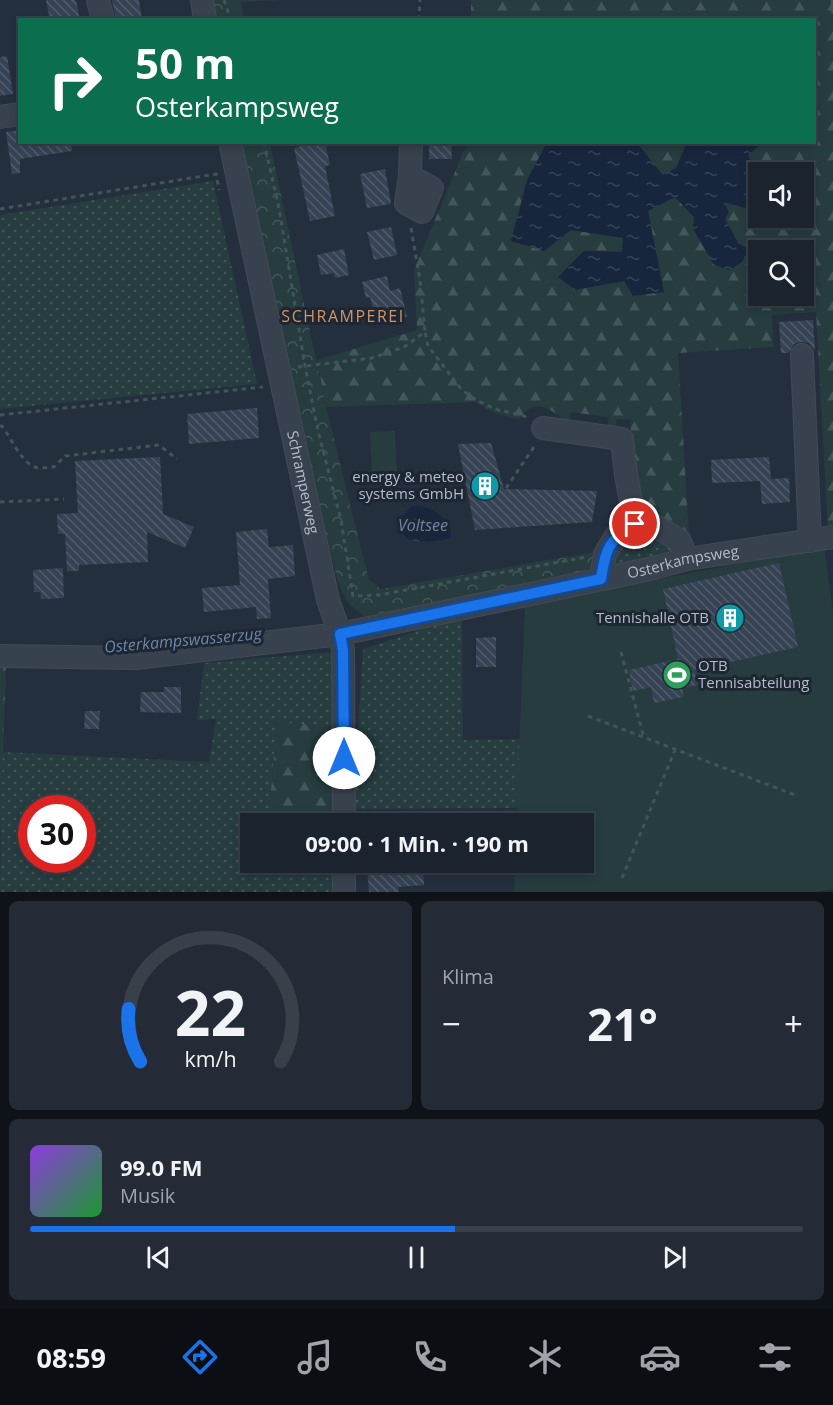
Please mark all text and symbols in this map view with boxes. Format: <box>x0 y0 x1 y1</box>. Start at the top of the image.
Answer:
text: 50 m <box>135 34 235 91</box>
icon: right <box>36 42 114 120</box>
text: Osterkampsweg <box>135 88 339 125</box>
map controls <box>748 162 814 306</box>
button: sound <box>748 162 814 228</box>
button: search <box>748 240 814 306</box>
district label: SCHRAMPEREI <box>281 305 405 327</box>
street label: Schramperweg <box>283 429 325 535</box>
place label: energy & meteo systems GmbH <box>352 466 464 503</box>
building icon: energy & meteo systems GmbH <box>469 470 501 502</box>
pin <box>609 498 660 549</box>
icon: arrive <box>618 507 651 540</box>
water label: Voltsee <box>398 514 448 536</box>
street label: Osterkampsweg <box>625 540 740 583</box>
building icon: Tennishalle OTB <box>714 602 746 634</box>
place label: Tennishalle OTB <box>596 607 709 627</box>
water label: Osterkampswasserzug <box>103 622 263 658</box>
place label: OTB Tennisabteilung <box>698 655 809 692</box>
sports icon: OTB Tennisabteilung <box>661 659 693 691</box>
position arrow <box>312 726 376 790</box>
speed limit sign: 30 <box>18 795 96 873</box>
text: 09:00 · 1 Min. · 190 m <box>305 828 529 858</box>
text: Klima <box>442 963 494 990</box>
text: 22 <box>175 969 246 1054</box>
text: 21° <box>587 993 658 1054</box>
text: − <box>442 1001 461 1046</box>
text: + <box>784 1001 803 1046</box>
text: km/h <box>184 1045 237 1074</box>
text: 99.0 FM <box>120 1152 203 1182</box>
text: Musik <box>120 1182 175 1209</box>
icon: previous <box>142 1241 175 1274</box>
icon: pause <box>400 1241 433 1274</box>
icon: next <box>658 1241 691 1274</box>
icon: directions <box>179 1336 221 1378</box>
icon: music <box>294 1336 336 1378</box>
icon: phone <box>409 1336 451 1378</box>
icon: climate <box>524 1336 566 1378</box>
icon: car <box>639 1336 681 1378</box>
icon: filters <box>754 1336 796 1378</box>
text: 08:59 <box>37 1339 106 1376</box>

